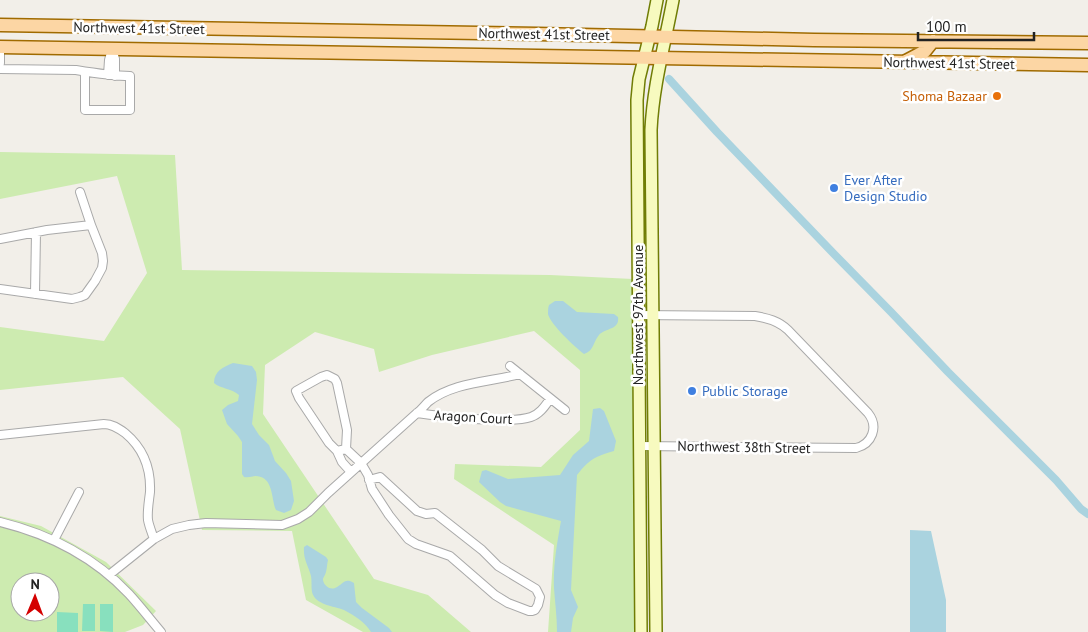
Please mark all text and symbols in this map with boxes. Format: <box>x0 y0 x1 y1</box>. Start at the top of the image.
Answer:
scale bar <box>918 10 1034 42</box>
text: 100 m <box>926 17 967 36</box>
street label: Northwest 41st Street <box>73 18 205 38</box>
street label: Northwest 41st Street <box>478 24 610 44</box>
street label: Northwest 41st Street <box>883 53 1015 73</box>
place label: Shoma Bazaar <box>902 87 987 105</box>
marker: Shoma Bazaar <box>991 90 1003 102</box>
place label: Ever After Design Studio <box>844 171 927 205</box>
marker: Ever After Design Studio <box>828 182 840 194</box>
street label: Northwest 97th Avenue <box>629 245 647 385</box>
place label: Public Storage <box>702 382 788 400</box>
marker: Public Storage <box>686 385 698 397</box>
street label: Aragon Court <box>433 406 513 428</box>
street label: Northwest 38th Street <box>677 437 811 457</box>
north arrow <box>10 572 60 622</box>
text: N <box>30 575 40 593</box>

